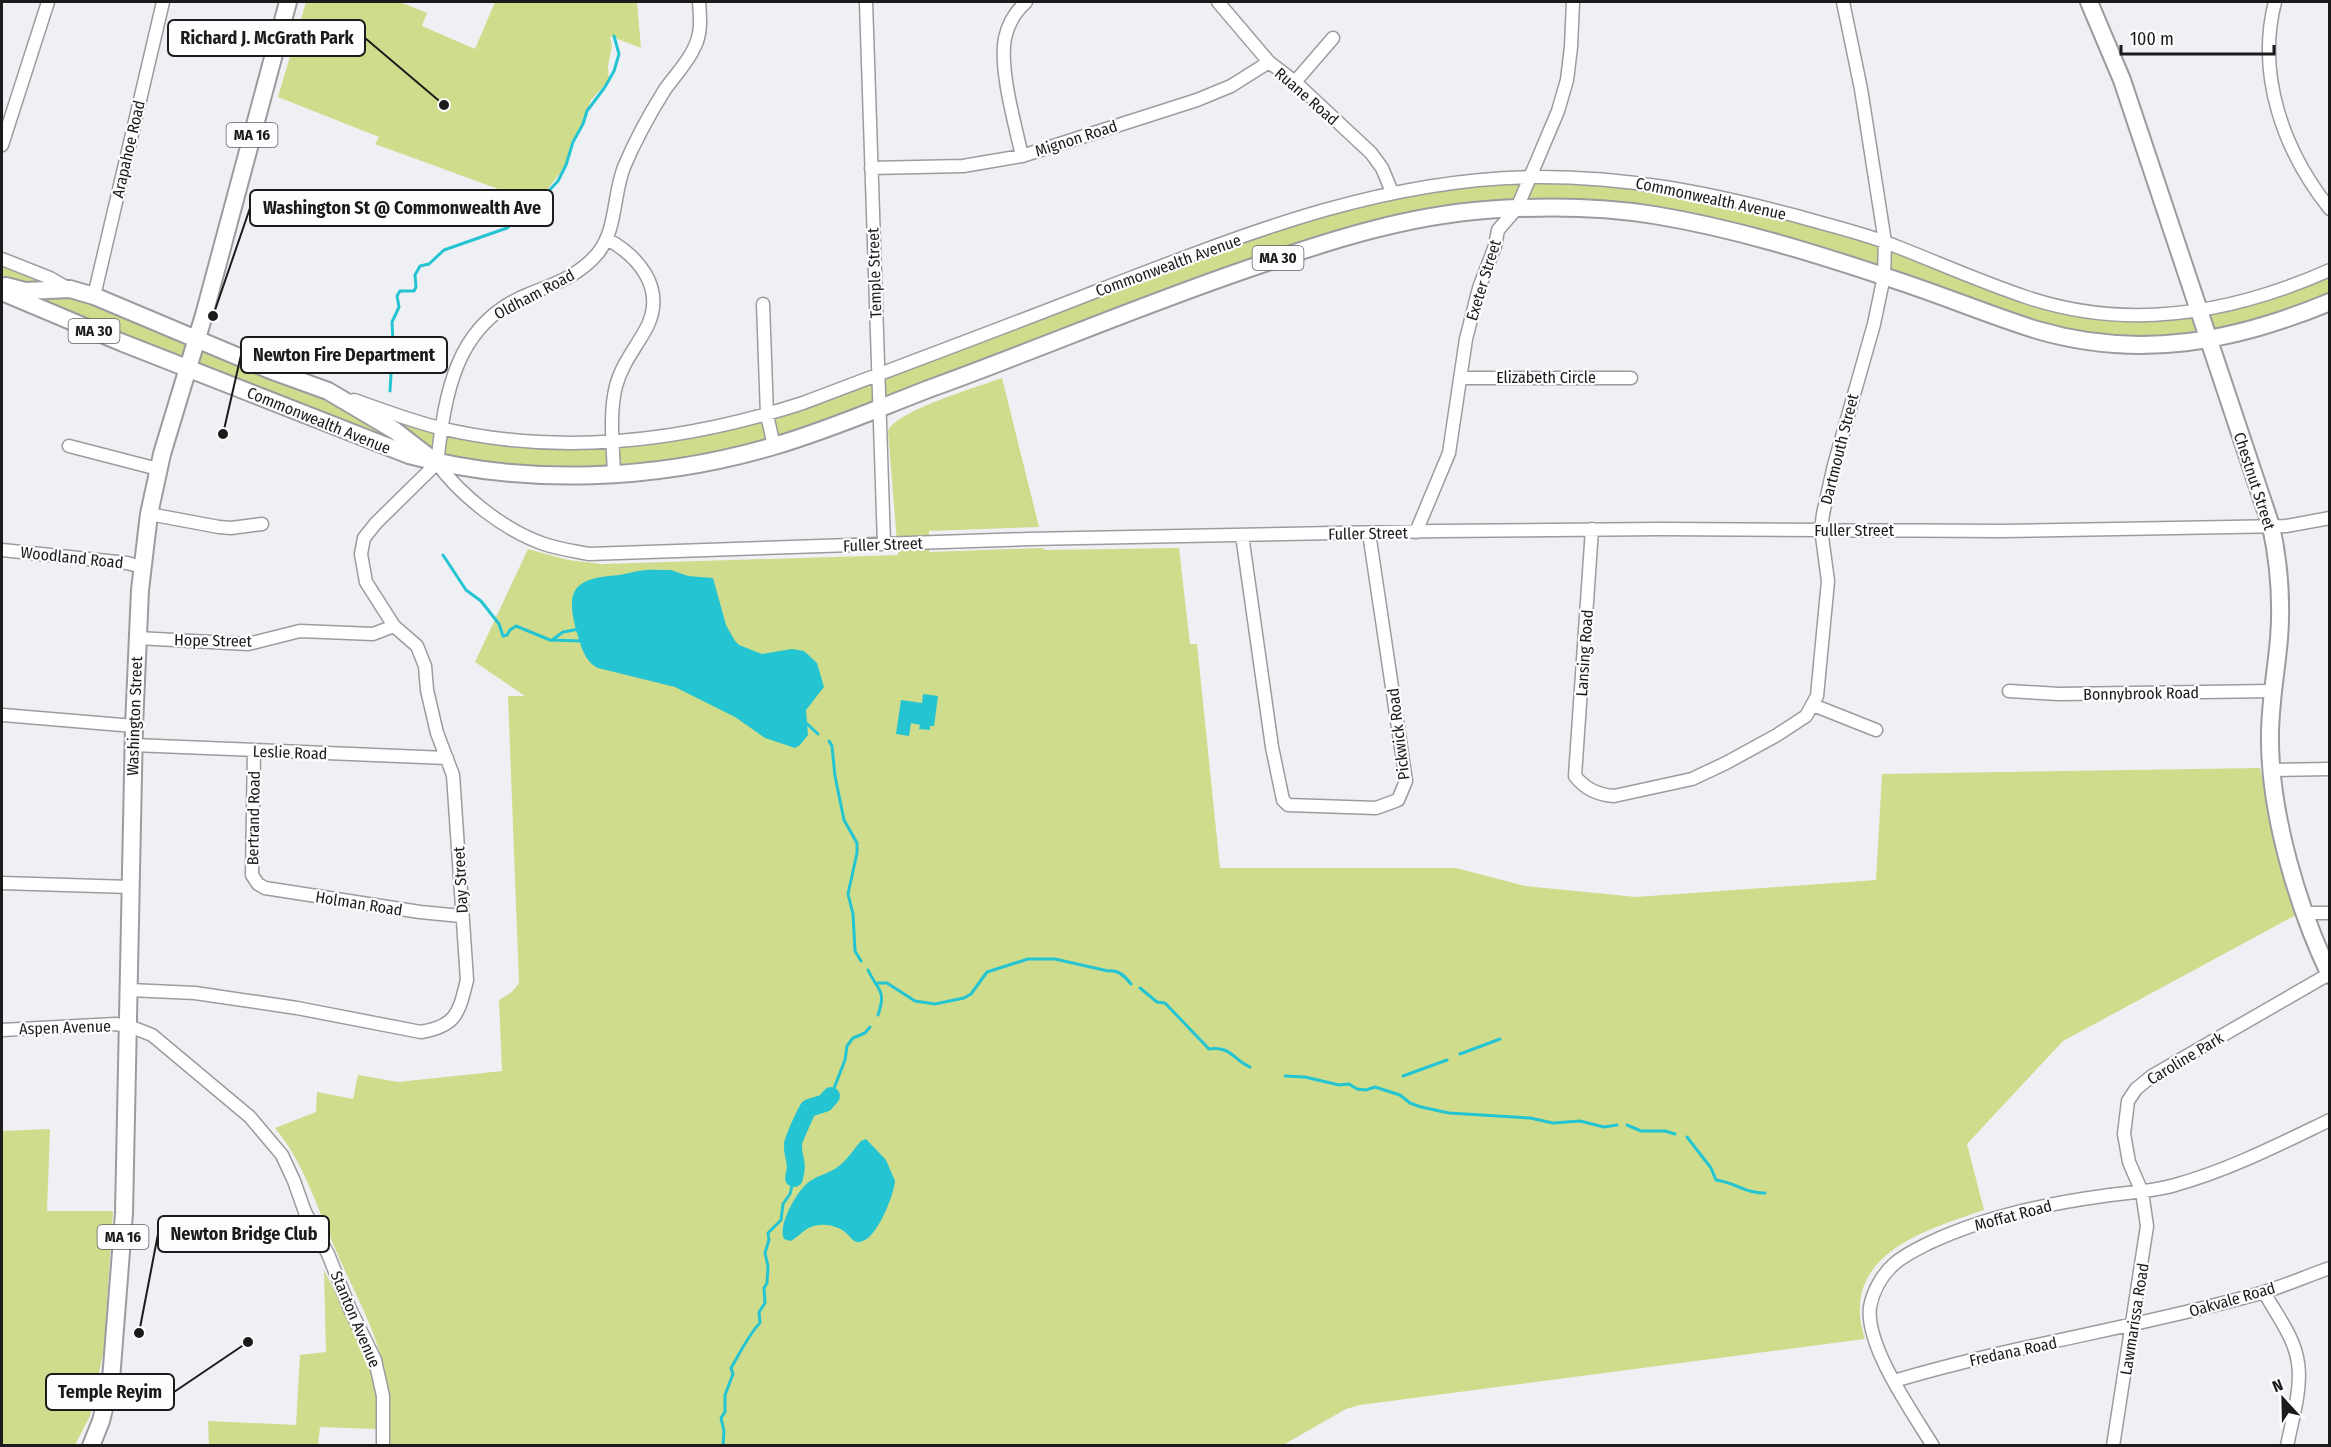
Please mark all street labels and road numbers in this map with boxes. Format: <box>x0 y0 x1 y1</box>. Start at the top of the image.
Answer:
street label: Ruane Road <box>1271 64 1342 129</box>
street label: Arapahoe Road <box>108 99 149 200</box>
street label: Mignon Road <box>1033 116 1120 161</box>
road number: MA 16 <box>226 123 278 147</box>
street label: Commonwealth Avenue <box>1634 173 1788 224</box>
street label: Temple Street <box>863 227 886 318</box>
street label: Commonwealth Avenue <box>1093 230 1244 301</box>
street label: Exeter Street <box>1462 237 1505 323</box>
road number: MA 30 <box>1252 246 1304 270</box>
street label: Oldham Road <box>491 265 578 324</box>
road number: MA 30 <box>68 319 119 343</box>
street label: Elizabeth Circle <box>1496 368 1596 387</box>
street label: Commonwealth Avenue <box>244 383 394 458</box>
street label: Dartmouth Street <box>1817 391 1863 507</box>
street label: Chestnut Street <box>2230 430 2279 533</box>
street label: Fuller Street <box>1814 521 1895 540</box>
street label: Fuller Street <box>1328 523 1409 544</box>
street label: Fuller Street <box>843 534 924 555</box>
street label: Woodland Road <box>20 543 124 572</box>
street label: Lansing Road <box>1572 609 1597 697</box>
street label: Hope Street <box>174 630 253 651</box>
street label: Washington Street <box>123 655 146 776</box>
street label: Bonnybrook Road <box>2083 683 2199 704</box>
street label: Pickwick Road <box>1383 687 1414 781</box>
street label: Leslie Road <box>252 742 328 763</box>
street label: Bertrand Road <box>243 771 264 865</box>
street label: Day Street <box>449 845 472 914</box>
street label: Holman Road <box>314 887 404 920</box>
street label: Aspen Avenue <box>19 1016 111 1039</box>
street label: Caroline Park <box>2143 1028 2228 1089</box>
street label: Moffat Road <box>1972 1196 2054 1235</box>
road number: MA 16 <box>98 1225 148 1249</box>
street label: Lawmarissa Road <box>2116 1262 2153 1376</box>
street label: Stanton Avenue <box>327 1268 384 1370</box>
street label: Oakvale Road <box>2187 1278 2277 1321</box>
street label: Fredana Road <box>1968 1333 2059 1370</box>

